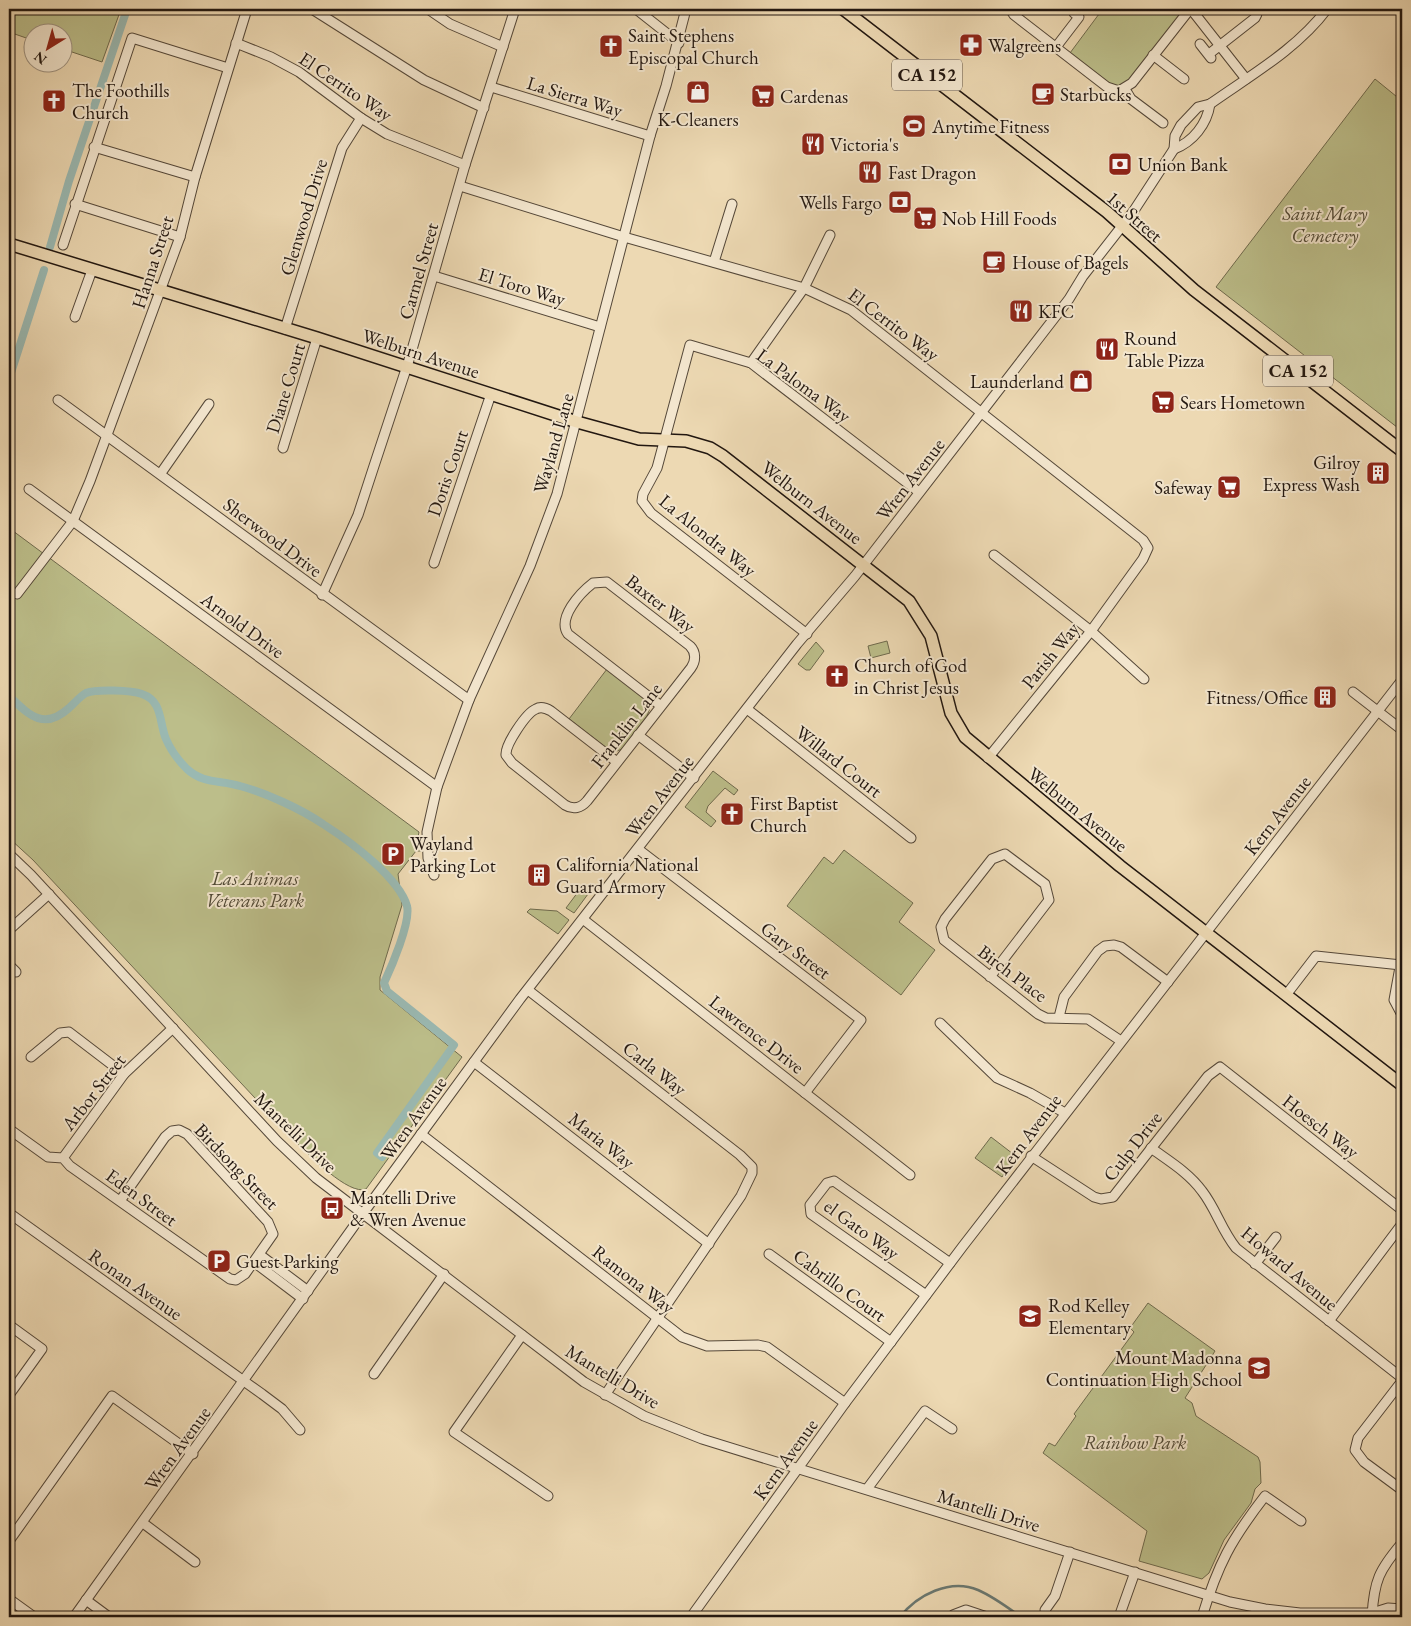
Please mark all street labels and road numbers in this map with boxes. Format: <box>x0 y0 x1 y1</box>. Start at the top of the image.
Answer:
street label: El Cerrito Way <box>294 46 398 127</box>
road number: CA 152 <box>892 60 962 90</box>
street label: La Sierra Way <box>524 70 626 123</box>
street label: Glenwood Drive <box>274 156 333 279</box>
street label: 1st Street <box>1101 185 1168 248</box>
street label: Hanna Street <box>126 213 179 312</box>
street label: Carmel Street <box>393 220 444 323</box>
street label: El Toro Way <box>475 261 569 312</box>
street label: El Cerrito Way <box>843 282 945 367</box>
street label: Welburn Avenue <box>359 323 483 384</box>
street label: Diane Court <box>260 340 311 436</box>
street label: La Paloma Way <box>751 343 856 429</box>
road number: CA 152 <box>1263 356 1333 386</box>
street label: Wayland Lane <box>527 390 580 496</box>
street label: Doris Court <box>421 427 474 520</box>
street label: Wren Avenue <box>870 433 950 526</box>
street label: Welburn Avenue <box>756 455 867 550</box>
street label: La Alondra Way <box>654 488 762 583</box>
street label: Sherwood Drive <box>218 492 327 583</box>
street label: Baxter Way <box>621 568 701 639</box>
street label: Arnold Drive <box>195 586 289 664</box>
street label: Parish Way <box>1016 616 1085 694</box>
street label: Franklin Lane <box>585 678 668 773</box>
street label: Willard Court <box>790 720 887 803</box>
street label: Wren Avenue <box>619 750 699 843</box>
street label: Welburn Avenue <box>1022 761 1133 857</box>
street label: Kern Avenue <box>1238 770 1317 860</box>
street label: Gary Street <box>756 916 836 985</box>
street label: Birch Place <box>973 939 1053 1008</box>
street label: Lawrence Drive <box>704 989 809 1079</box>
street label: Carla Way <box>618 1036 692 1102</box>
street label: Arbor Street <box>55 1049 131 1136</box>
street label: Wren Avenue <box>375 1071 452 1165</box>
street label: Mantelli Drive <box>249 1087 342 1178</box>
street label: Kern Avenue <box>990 1089 1067 1180</box>
street label: Hoesch Way <box>1277 1089 1365 1165</box>
street label: Culp Drive <box>1097 1106 1168 1186</box>
street label: Maria Way <box>563 1107 641 1175</box>
street label: Birdsong Street <box>189 1118 284 1215</box>
street label: Eden Street <box>101 1163 183 1232</box>
street label: el Gato Way <box>819 1194 905 1266</box>
street label: Howard Avenue <box>1236 1221 1343 1316</box>
street label: Ramona Way <box>587 1239 681 1320</box>
street label: Ronan Avenue <box>84 1243 188 1326</box>
street label: Cabrillo Court <box>788 1243 891 1328</box>
street label: Mantelli Drive <box>561 1338 665 1414</box>
street label: Wren Avenue <box>139 1401 216 1495</box>
street label: Kern Avenue <box>747 1413 823 1505</box>
street label: Mantelli Drive <box>935 1483 1043 1538</box>

